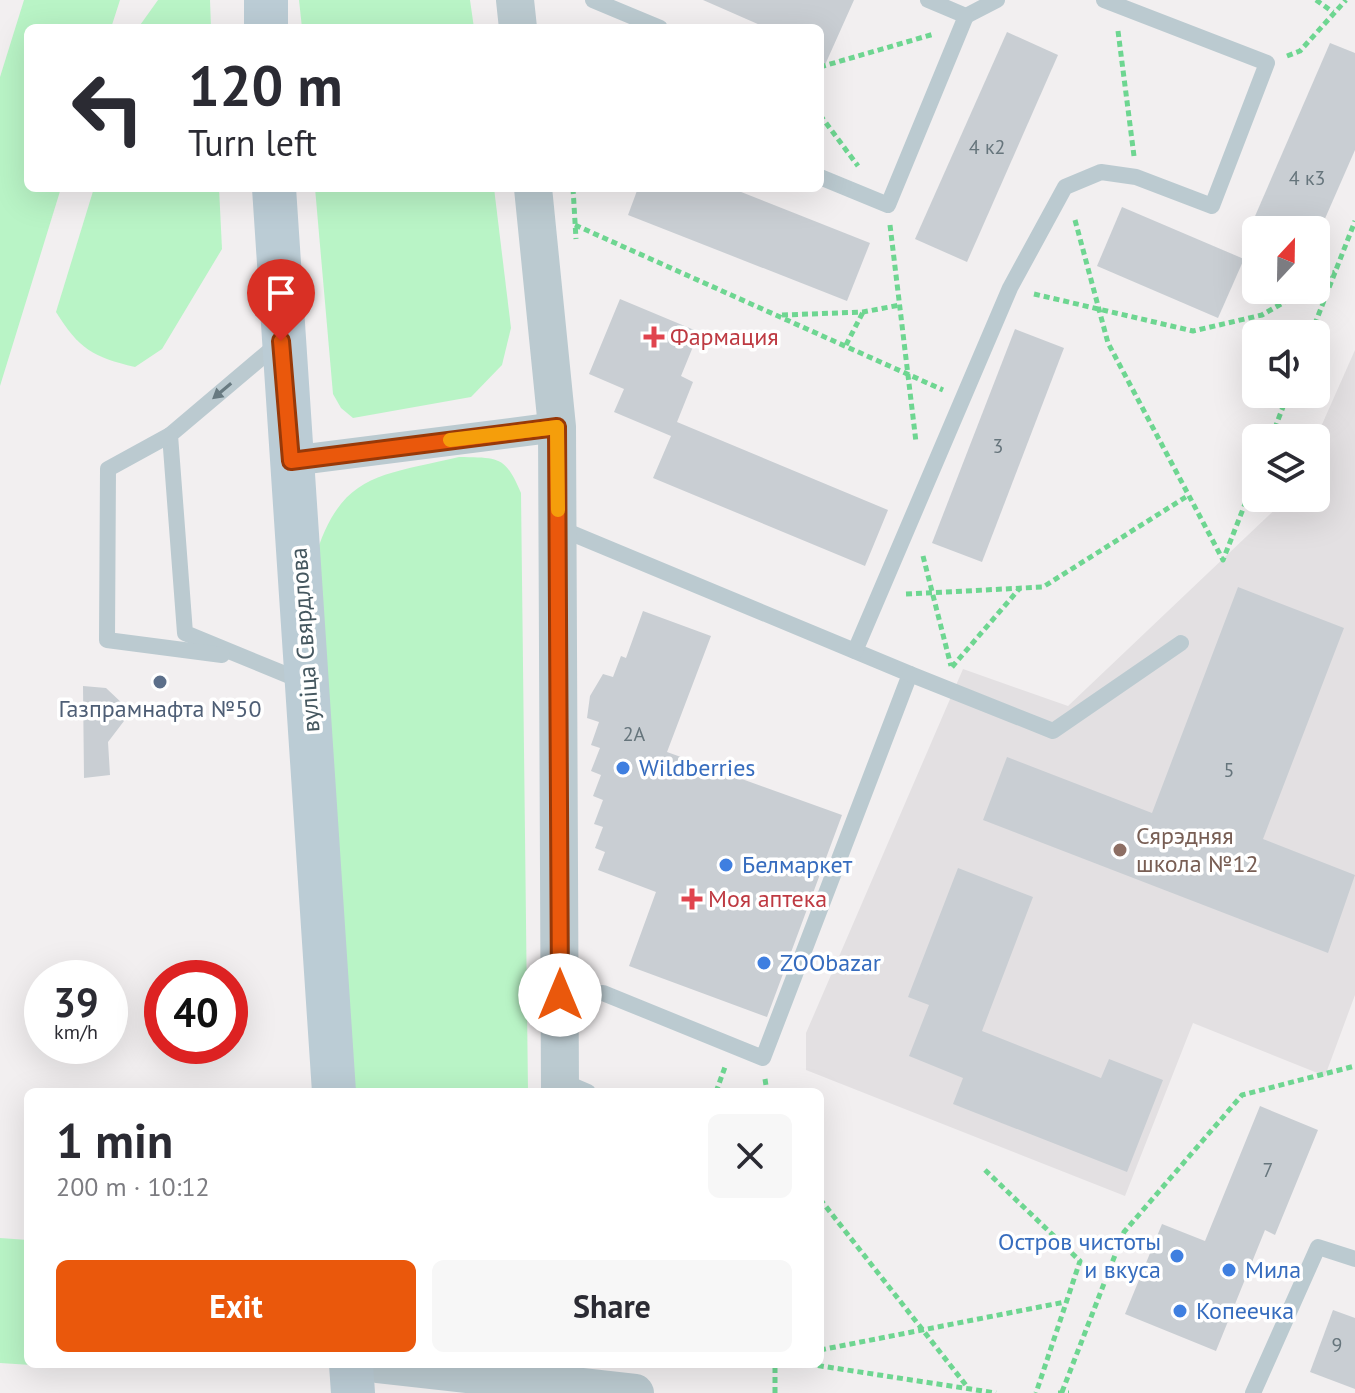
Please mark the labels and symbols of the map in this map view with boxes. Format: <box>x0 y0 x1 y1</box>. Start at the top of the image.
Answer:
house number: 4 к2 <box>969 134 1005 160</box>
house number: 4 к3 <box>1289 165 1325 191</box>
north arrow <box>1242 216 1330 304</box>
pin <box>247 259 315 341</box>
place label: Фармация <box>670 321 779 352</box>
marker: Фармация <box>645 328 663 346</box>
one-way arrow <box>212 382 232 399</box>
house number: 3 <box>993 433 1003 459</box>
street label: вуліца Свярдлова <box>283 547 326 734</box>
marker: Газпрамнафта №50 <box>151 673 169 691</box>
place label: Газпрамнафта №50 <box>58 693 262 724</box>
house number: 2А <box>623 721 646 747</box>
place label: Wildberries <box>639 752 755 783</box>
house number: 5 <box>1224 757 1234 783</box>
marker: Wildberries <box>614 759 632 777</box>
place label: Сярэдняя школа №12 <box>1136 820 1259 879</box>
marker: Сярэдняя школа №12 <box>1111 841 1129 859</box>
place label: Белмаркет <box>742 849 853 880</box>
marker: Белмаркет <box>717 856 735 874</box>
place label: Моя аптека <box>708 883 827 914</box>
marker: Моя аптека <box>683 890 701 908</box>
place label: ZOObazar <box>780 947 881 978</box>
position arrow <box>518 953 602 1037</box>
marker: ZOObazar <box>755 954 773 972</box>
speed limit sign: 40 <box>144 960 248 1064</box>
house number: 7 <box>1263 1157 1273 1183</box>
place label: Остров чистоты и вкуса <box>998 1226 1161 1285</box>
marker: Остров чистоты и вкуса <box>1168 1247 1186 1265</box>
place label: Мила <box>1245 1254 1301 1285</box>
marker: Мила <box>1220 1261 1238 1279</box>
place label: Копеечка <box>1196 1295 1294 1326</box>
marker: Копеечка <box>1171 1302 1189 1320</box>
house number: 9 <box>1332 1332 1342 1358</box>

